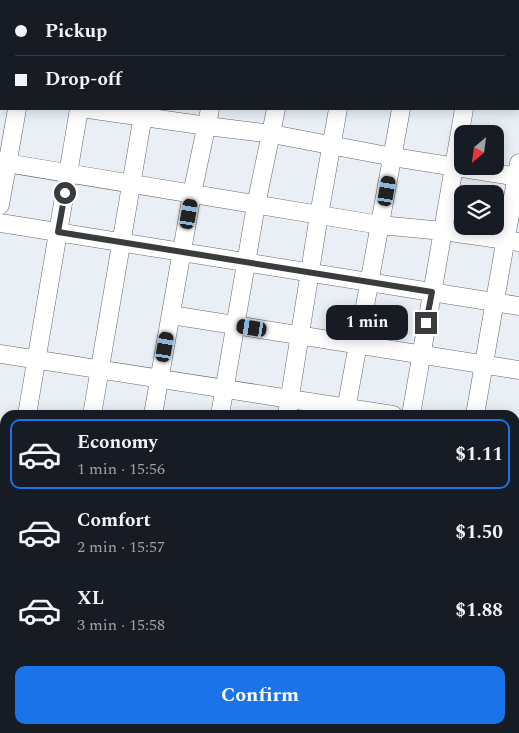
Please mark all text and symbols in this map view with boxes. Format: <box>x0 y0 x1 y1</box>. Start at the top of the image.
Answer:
text: Pickup <box>45 17 107 46</box>
text: Drop-off <box>45 65 122 94</box>
north arrow <box>454 125 504 175</box>
map controls <box>454 125 504 235</box>
car <box>377 175 396 207</box>
route start <box>54 182 76 204</box>
button: layers <box>454 185 504 235</box>
car <box>179 198 198 230</box>
callout: 1 min <box>326 306 408 340</box>
text: 1 min <box>346 310 388 334</box>
route end <box>415 312 437 334</box>
car <box>236 318 267 338</box>
car <box>155 331 174 363</box>
text: Economy <box>77 428 158 457</box>
icon: car <box>17 432 62 477</box>
text: $1.11 <box>455 440 503 469</box>
text: 1 min · 15:56 <box>77 457 165 481</box>
text: Comfort <box>77 506 151 535</box>
icon: car <box>17 510 62 555</box>
text: $1.50 <box>455 518 503 547</box>
text: 2 min · 15:57 <box>77 535 165 559</box>
text: XL <box>77 584 104 613</box>
icon: car <box>17 588 62 633</box>
text: $1.88 <box>455 596 503 625</box>
text: 3 min · 15:58 <box>77 613 165 637</box>
button: Confirm <box>15 666 505 724</box>

